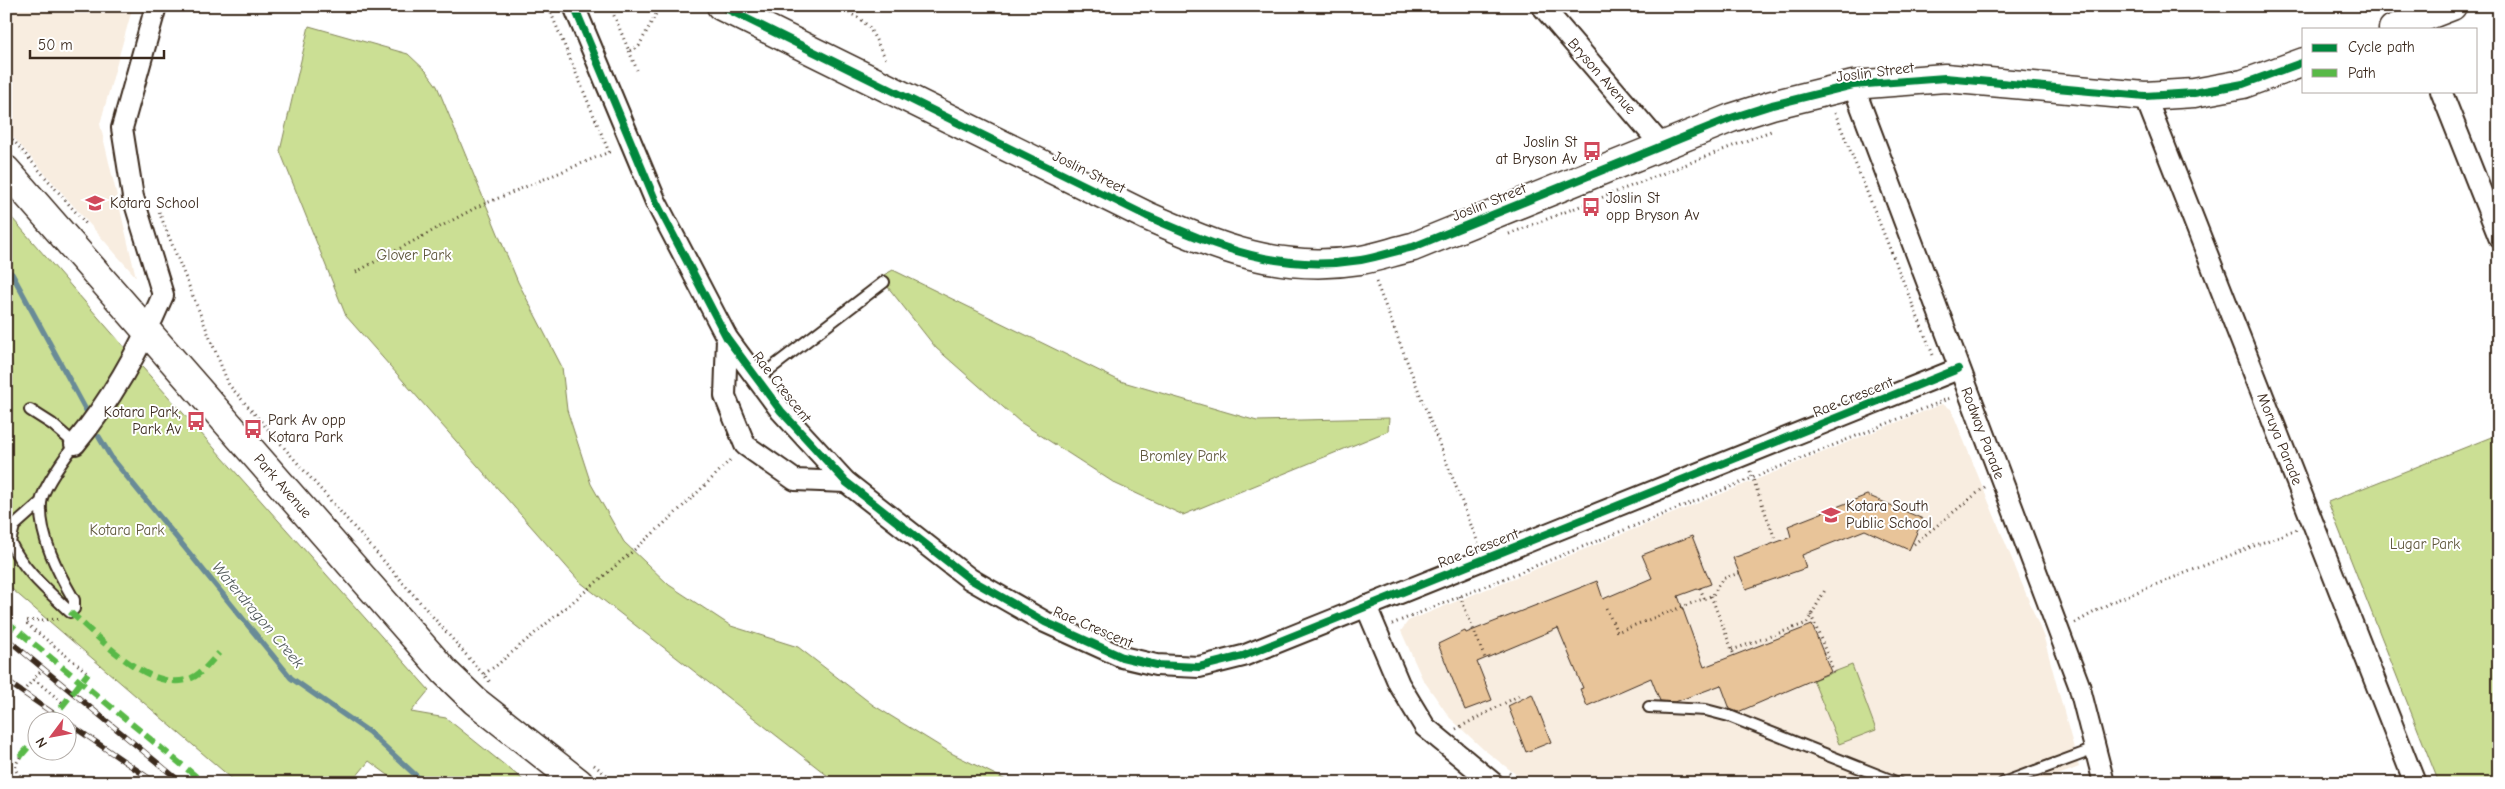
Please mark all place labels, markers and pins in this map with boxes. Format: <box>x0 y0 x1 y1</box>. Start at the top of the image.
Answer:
place label: Joslin St at Bryson Av <box>1496 133 1578 168</box>
bus stop icon: Joslin St at Bryson Av <box>1581 140 1603 162</box>
place label: Joslin St opp Bryson Av <box>1606 189 1700 224</box>
school or university icon: Kotara School <box>84 192 106 214</box>
place label: Kotara School <box>110 194 199 212</box>
bus stop icon: Joslin St opp Bryson Av <box>1580 196 1602 218</box>
place label: Kotara Park, Park Av <box>104 403 182 438</box>
bus stop icon: Kotara Park, Park Av <box>185 410 207 432</box>
place label: Park Av opp Kotara Park <box>268 411 346 446</box>
bus stop icon: Park Av opp Kotara Park <box>242 418 264 440</box>
place label: Kotara South Public School <box>1846 497 1932 532</box>
school or university icon: Kotara South Public School <box>1820 504 1842 526</box>

